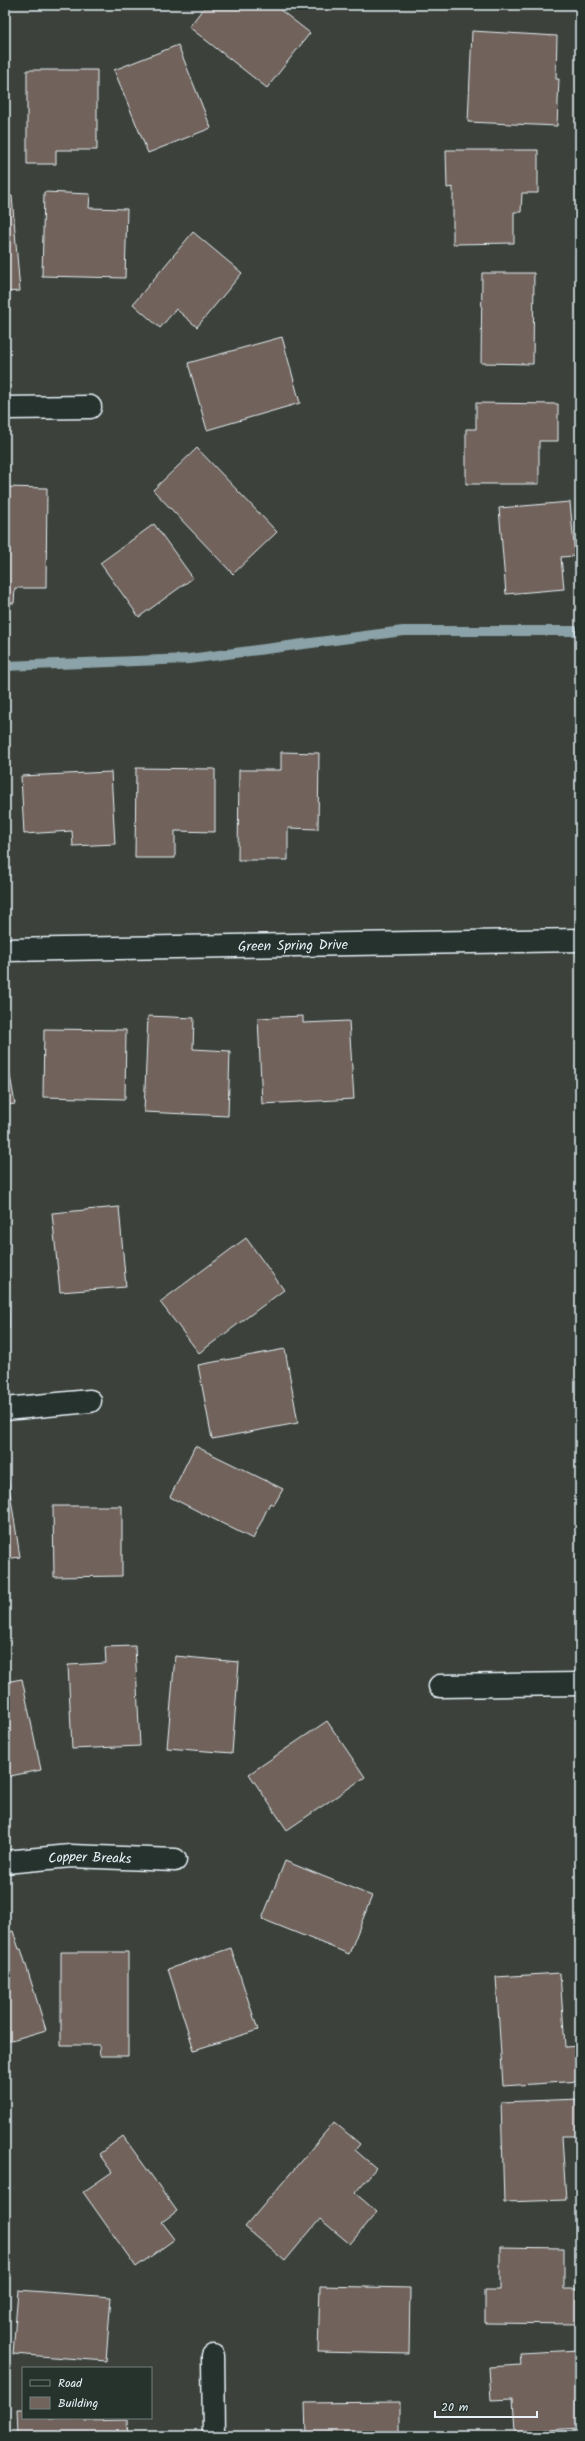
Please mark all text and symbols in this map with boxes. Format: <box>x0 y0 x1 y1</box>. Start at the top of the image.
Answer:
street label: Green Spring Drive <box>238 934 349 958</box>
street label: Copper Breaks <box>47 1846 132 1870</box>
legend <box>22 2367 152 2419</box>
text: Road <box>58 2374 83 2393</box>
scale bar <box>435 2393 537 2419</box>
text: Building <box>58 2394 98 2413</box>
text: 20 m <box>441 2398 469 2417</box>

